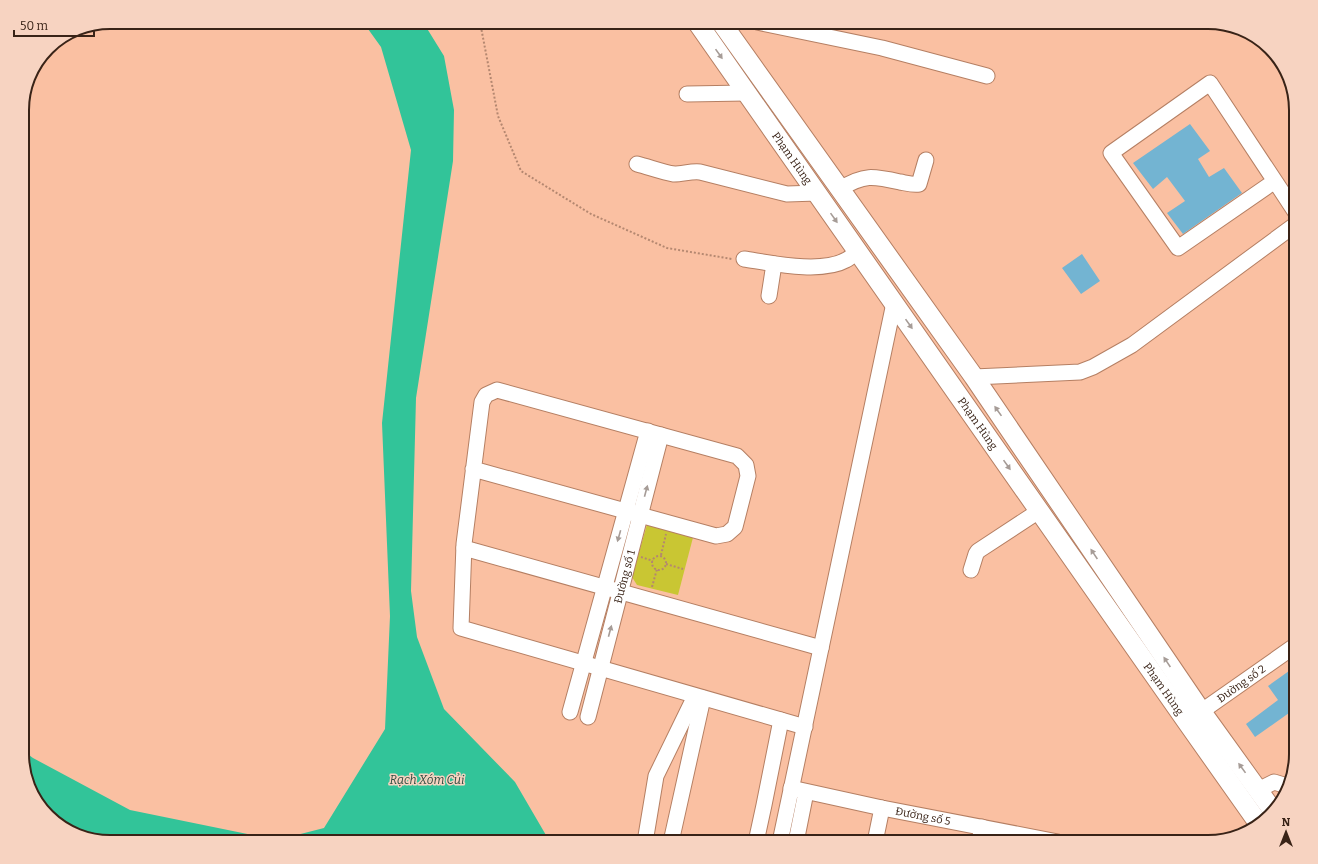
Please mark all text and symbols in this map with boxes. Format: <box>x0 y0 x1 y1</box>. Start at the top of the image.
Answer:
scale bar <box>14 12 94 38</box>
text: 50 m <box>20 19 49 33</box>
one-way arrow <box>715 49 723 59</box>
street label: Phạm Hùng <box>769 130 815 187</box>
one-way arrow <box>830 212 838 223</box>
one-way arrow <box>905 319 913 329</box>
street label: Phạm Hùng <box>955 395 1000 452</box>
one-way arrow <box>994 406 1002 417</box>
one-way arrow <box>1003 460 1011 471</box>
one-way arrow <box>644 485 650 497</box>
one-way arrow <box>615 530 621 543</box>
street label: Đường số 1 <box>612 548 638 605</box>
one-way arrow <box>1091 548 1098 560</box>
one-way arrow <box>607 624 613 636</box>
one-way arrow <box>1163 656 1171 667</box>
street label: Phạm Hùng <box>1141 661 1186 718</box>
street label: Đường số 2 <box>1215 662 1268 705</box>
one-way arrow <box>1238 763 1246 773</box>
water label: Rạch Xóm Củi <box>390 773 465 787</box>
street label: Đường số 5 <box>894 805 952 828</box>
north arrow <box>1266 812 1306 852</box>
text: N <box>1282 816 1291 829</box>

